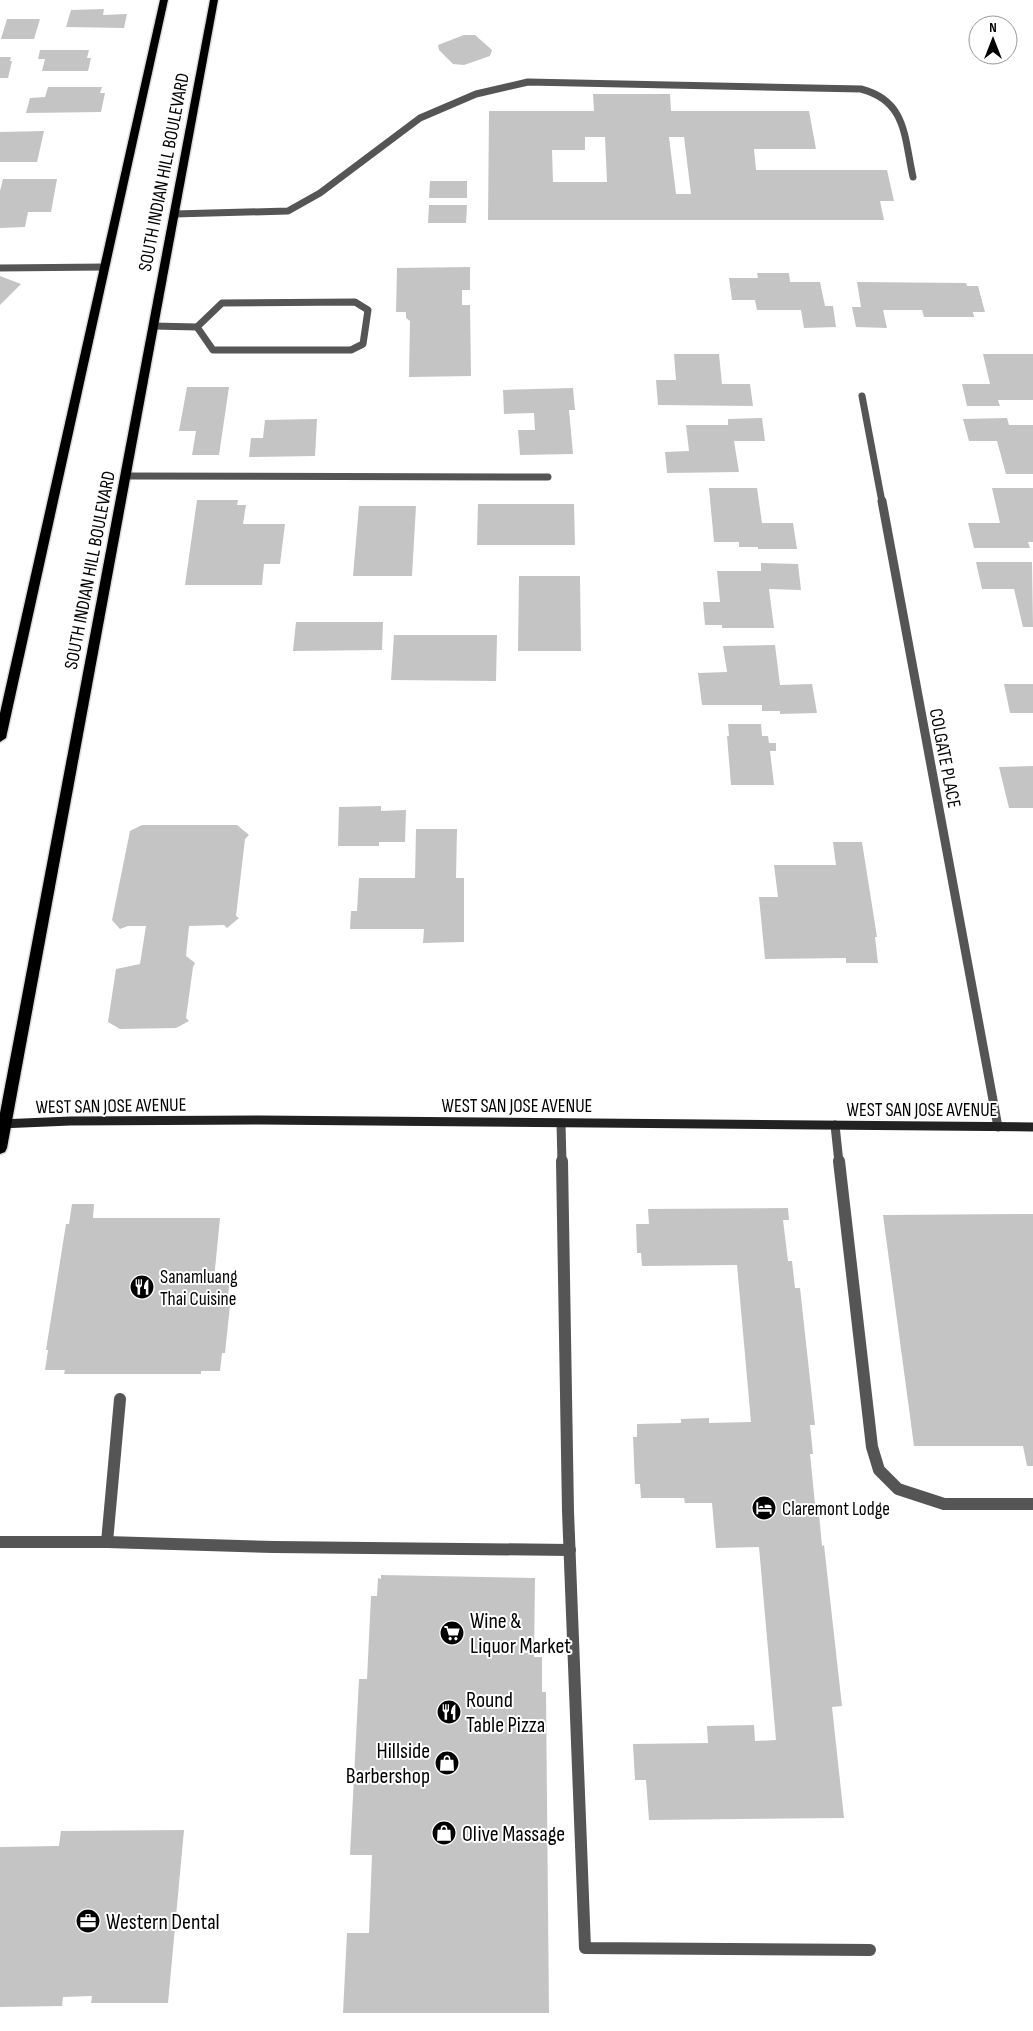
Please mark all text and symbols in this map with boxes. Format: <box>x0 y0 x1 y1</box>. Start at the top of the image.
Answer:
north arrow <box>968 15 1018 65</box>
text: N <box>989 19 997 36</box>
street label: SOUTH INDIAN HILL BOULEVARD <box>134 71 195 274</box>
street label: SOUTH INDIAN HILL BOULEVARD <box>60 469 121 672</box>
street label: COLGATE PLACE <box>924 707 965 810</box>
street label: WEST SAN JOSE AVENUE <box>35 1094 187 1119</box>
street label: WEST SAN JOSE AVENUE <box>442 1095 592 1118</box>
street label: WEST SAN JOSE AVENUE <box>847 1099 997 1122</box>
place label: Sanamluang Thai Cuisine <box>160 1266 238 1311</box>
restaurant icon: Sanamluang Thai Cuisine <box>129 1274 155 1300</box>
hotel icon: Claremont Lodge <box>751 1495 777 1521</box>
place label: Claremont Lodge <box>782 1498 890 1521</box>
place label: Wine & Liquor Market <box>470 1608 571 1660</box>
supermarket icon: Wine & Liquor Market <box>439 1620 465 1646</box>
place label: Round Table Pizza <box>466 1687 545 1739</box>
restaurant icon: Round Table Pizza <box>436 1699 462 1725</box>
place label: Hillside Barbershop <box>346 1738 430 1790</box>
shop icon: Hillside Barbershop <box>434 1750 460 1776</box>
shop icon: Olive Massage <box>431 1820 457 1846</box>
place label: Olive Massage <box>462 1821 565 1848</box>
office icon: Western Dental <box>75 1908 101 1934</box>
place label: Western Dental <box>106 1909 220 1936</box>

